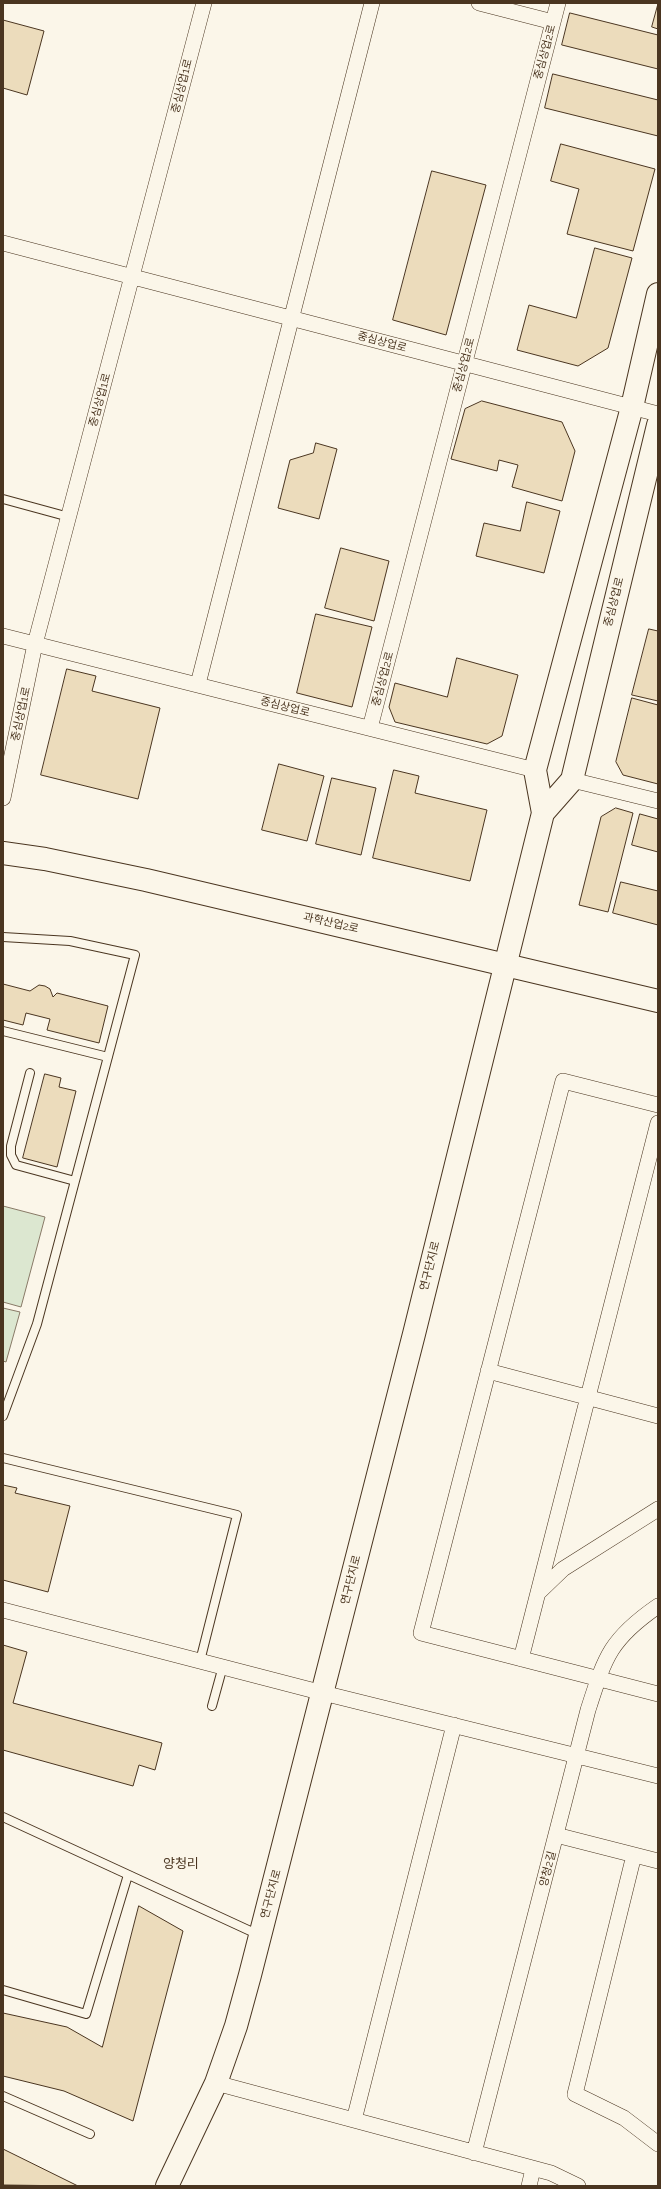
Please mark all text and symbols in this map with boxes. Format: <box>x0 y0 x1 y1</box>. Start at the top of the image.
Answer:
street label: 중심상업2로 <box>531 23 559 81</box>
street label: 중심상업1로 <box>169 58 195 114</box>
street label: 중심상업로 <box>356 329 408 355</box>
street label: 중심상업2로 <box>450 336 478 394</box>
street label: 중심상업1로 <box>86 372 114 428</box>
street label: 중심상업로 <box>601 576 627 628</box>
street label: 중심상업2로 <box>369 650 397 708</box>
street label: 중심상업1로 <box>9 686 33 742</box>
street label: 중심상업로 <box>259 694 311 720</box>
street label: 과학산업2로 <box>302 910 360 936</box>
street label: 연구단지로 <box>417 1240 443 1292</box>
street label: 연구단지로 <box>338 1554 364 1606</box>
street label: 양청2길 <box>537 1850 559 1888</box>
district label: 양청리 <box>163 1856 199 1872</box>
street label: 연구단지로 <box>258 1868 284 1920</box>

